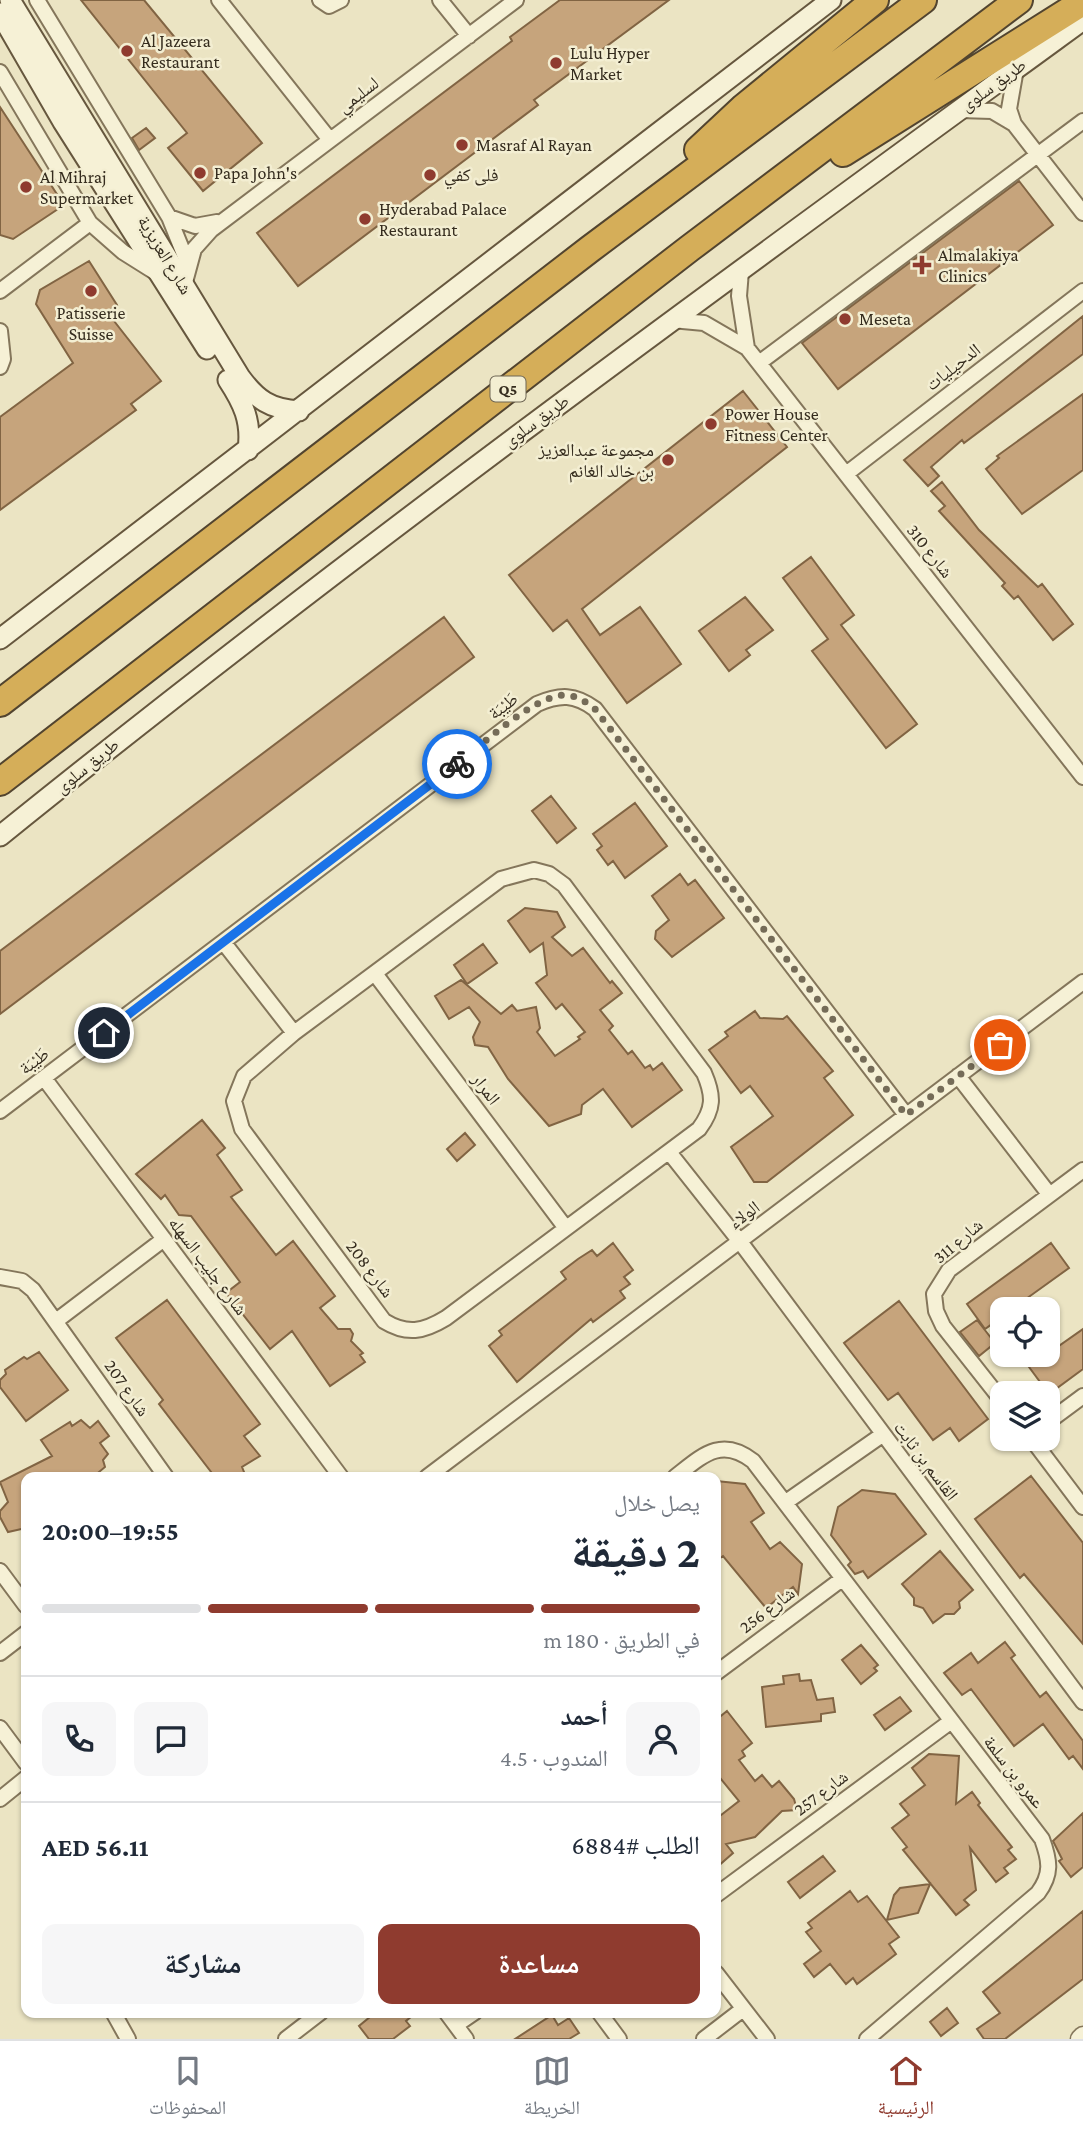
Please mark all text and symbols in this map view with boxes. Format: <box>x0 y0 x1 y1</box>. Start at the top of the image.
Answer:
place label: Al Jazeera Restaurant <box>141 31 221 72</box>
marker: Al Jazeera Restaurant <box>119 43 135 59</box>
place label: Lulu Hyper Market <box>570 43 651 84</box>
marker: Lulu Hyper Market <box>548 55 564 71</box>
street label: طريق سلوى <box>956 55 1030 116</box>
street label: لسليمي <box>333 73 385 121</box>
place label: Masraf Al Rayan <box>476 135 592 155</box>
marker: Masraf Al Rayan <box>454 137 470 153</box>
place label: Papa John's <box>214 163 297 183</box>
marker: Papa John's <box>192 165 208 181</box>
place label: فلى كفي <box>444 165 499 190</box>
place label: Al Mihraj Supermarket <box>40 167 134 208</box>
marker: فلى كفي <box>422 167 438 183</box>
marker: Al Mihraj Supermarket <box>18 179 34 195</box>
place label: Hyderabad Palace Restaurant <box>379 199 507 240</box>
marker: Hyderabad Palace Restaurant <box>357 211 373 227</box>
street label: شارع العزيزية <box>133 212 196 298</box>
place label: Almalakiya Clinics <box>938 245 1019 286</box>
marker: Almalakiya Clinics <box>912 255 932 275</box>
marker: Patisserie Suisse <box>83 283 99 299</box>
place label: Patisserie Suisse <box>57 303 126 344</box>
place label: Meseta <box>859 309 911 329</box>
marker: Meseta <box>837 311 853 327</box>
street label: الدحيليات <box>922 339 985 395</box>
road number: Q5 <box>490 376 526 402</box>
street label: طريق سلوى <box>499 391 573 452</box>
place label: Power House Fitness Center <box>725 404 828 445</box>
marker: Power House Fitness Center <box>703 416 719 432</box>
place label: مجموعة عبدالعزيز بن خالد الغانم <box>537 440 654 483</box>
marker: مجموعة عبدالعزيز بن خالد الغانم <box>660 452 676 468</box>
street label: شارع 310 <box>902 520 957 582</box>
street label: طَيْبَة <box>484 688 522 724</box>
courier <box>422 729 492 799</box>
street label: طريق سلوى <box>51 734 123 798</box>
icon: bike <box>438 745 476 783</box>
pin <box>74 1003 134 1063</box>
icon: home <box>85 1014 123 1052</box>
pin <box>970 1015 1030 1075</box>
icon: bag <box>981 1026 1019 1064</box>
street label: طَيْبَة <box>15 1043 53 1079</box>
street label: المرار <box>467 1069 504 1109</box>
street label: الولاء <box>725 1197 763 1233</box>
street label: شارع جليب السهله <box>164 1213 251 1320</box>
street label: شارع 311 <box>929 1215 987 1268</box>
street label: شارع 208 <box>341 1237 398 1302</box>
map controls <box>990 1297 1060 1451</box>
button: locate <box>990 1297 1060 1367</box>
street label: شارع 207 <box>100 1356 154 1421</box>
button: layers <box>990 1381 1060 1451</box>
street label: القاسم بن ثابت <box>888 1418 962 1506</box>
text: يصل خلال <box>614 1490 700 1516</box>
text: 19:55–20:00 <box>42 1517 179 1546</box>
text: 2 دقيقة <box>571 1526 700 1577</box>
street label: شارع 256 <box>736 1583 799 1638</box>
text: في الطريق · 180 m <box>543 1627 700 1653</box>
button: phone <box>42 1702 116 1776</box>
button: chat <box>134 1702 208 1776</box>
text: أحمد <box>560 1702 608 1731</box>
button: person <box>626 1702 700 1776</box>
street label: عمرو بن سلمة <box>979 1732 1048 1813</box>
text: المندوب · 4.5 <box>500 1745 608 1771</box>
street label: شارع 257 <box>790 1766 853 1821</box>
text: الطلب #6884 <box>572 1831 700 1860</box>
text: AED 56.11 <box>42 1833 149 1862</box>
button: مشاركة <box>42 1924 364 2004</box>
button: مساعدة <box>378 1924 700 2004</box>
tab: المحفوظات <box>149 2052 226 2126</box>
tab: الخريطة <box>524 2052 580 2126</box>
tab: الرئيسية <box>878 2052 934 2126</box>

